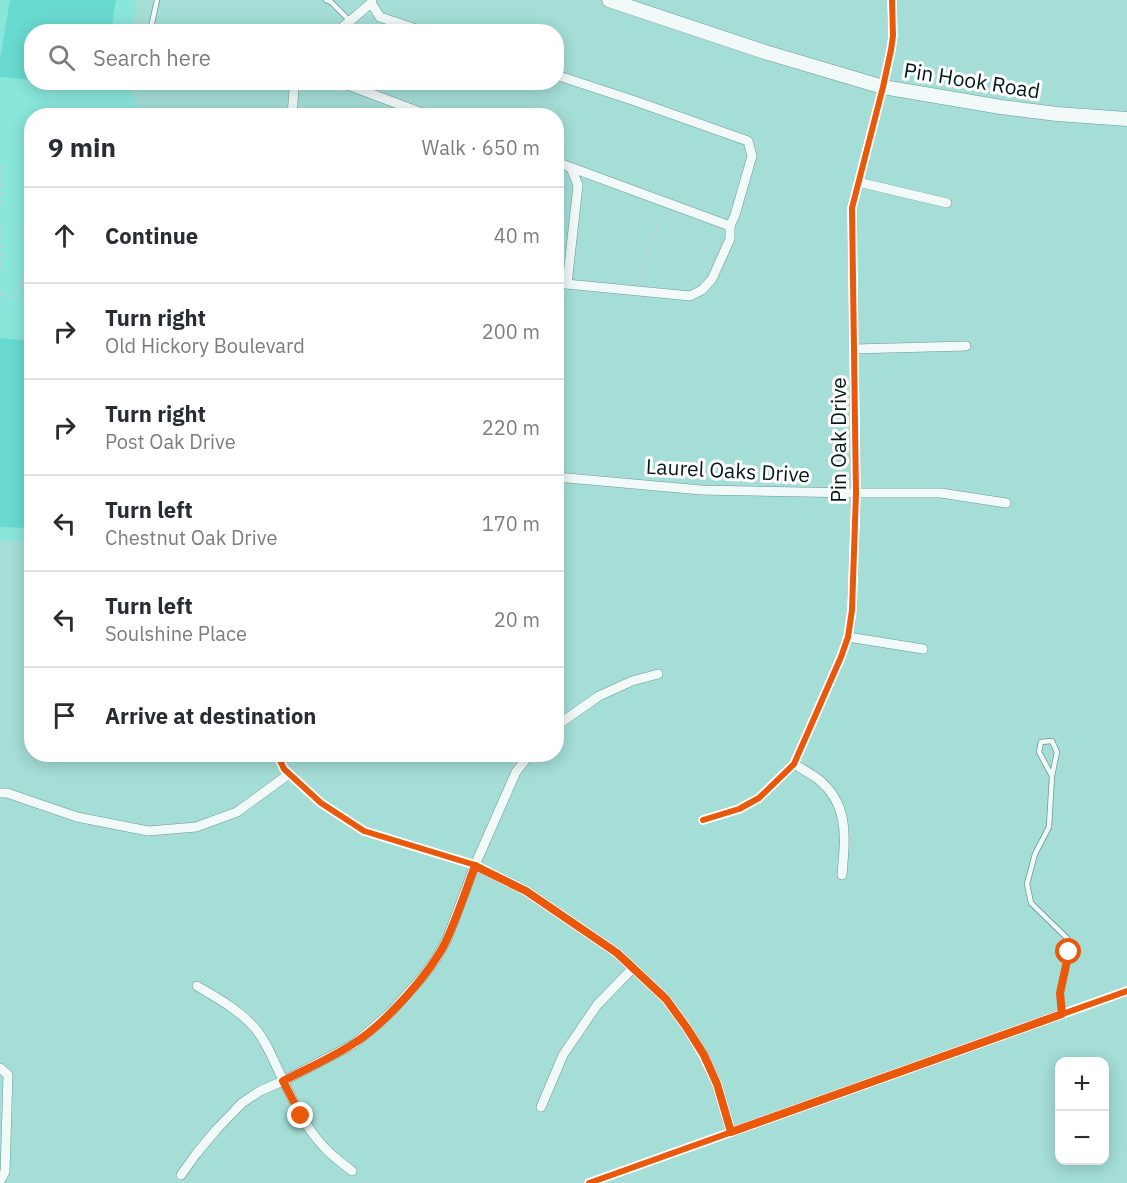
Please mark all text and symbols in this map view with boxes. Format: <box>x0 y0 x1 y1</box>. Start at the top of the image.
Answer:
search box <box>24 24 564 90</box>
icon: search <box>45 41 78 74</box>
text: Search here <box>93 43 211 72</box>
street label: Pin Hook Road <box>902 55 1042 105</box>
text: 9 min <box>48 130 116 164</box>
text: Walk · 650 m <box>422 134 540 161</box>
icon: ahead <box>48 219 81 252</box>
text: Continue <box>105 221 198 250</box>
text: 40 m <box>494 222 540 249</box>
text: Turn right <box>105 303 206 332</box>
icon: right <box>48 315 81 348</box>
text: 200 m <box>482 318 540 345</box>
text: Old Hickory Boulevard <box>105 332 305 359</box>
street label: Pin Oak Drive <box>824 377 852 503</box>
text: Turn right <box>105 399 206 428</box>
icon: right <box>48 411 81 444</box>
text: 220 m <box>482 414 540 441</box>
text: Post Oak Drive <box>105 428 236 455</box>
street label: Laurel Oaks Drive <box>645 452 811 488</box>
text: Turn left <box>105 495 193 524</box>
icon: left <box>48 507 81 540</box>
text: 170 m <box>482 510 540 537</box>
text: Chestnut Oak Drive <box>105 524 277 551</box>
text: Turn left <box>105 591 193 620</box>
icon: left <box>48 603 81 636</box>
text: 20 m <box>494 606 540 633</box>
text: Soulshine Place <box>105 620 247 647</box>
icon: arrive <box>48 699 81 732</box>
text: Arrive at destination <box>105 701 316 730</box>
route start <box>1055 938 1081 964</box>
map controls <box>1055 1057 1109 1165</box>
button: + <box>1055 1057 1109 1111</box>
route end <box>287 1102 313 1128</box>
button: − <box>1055 1111 1109 1165</box>

